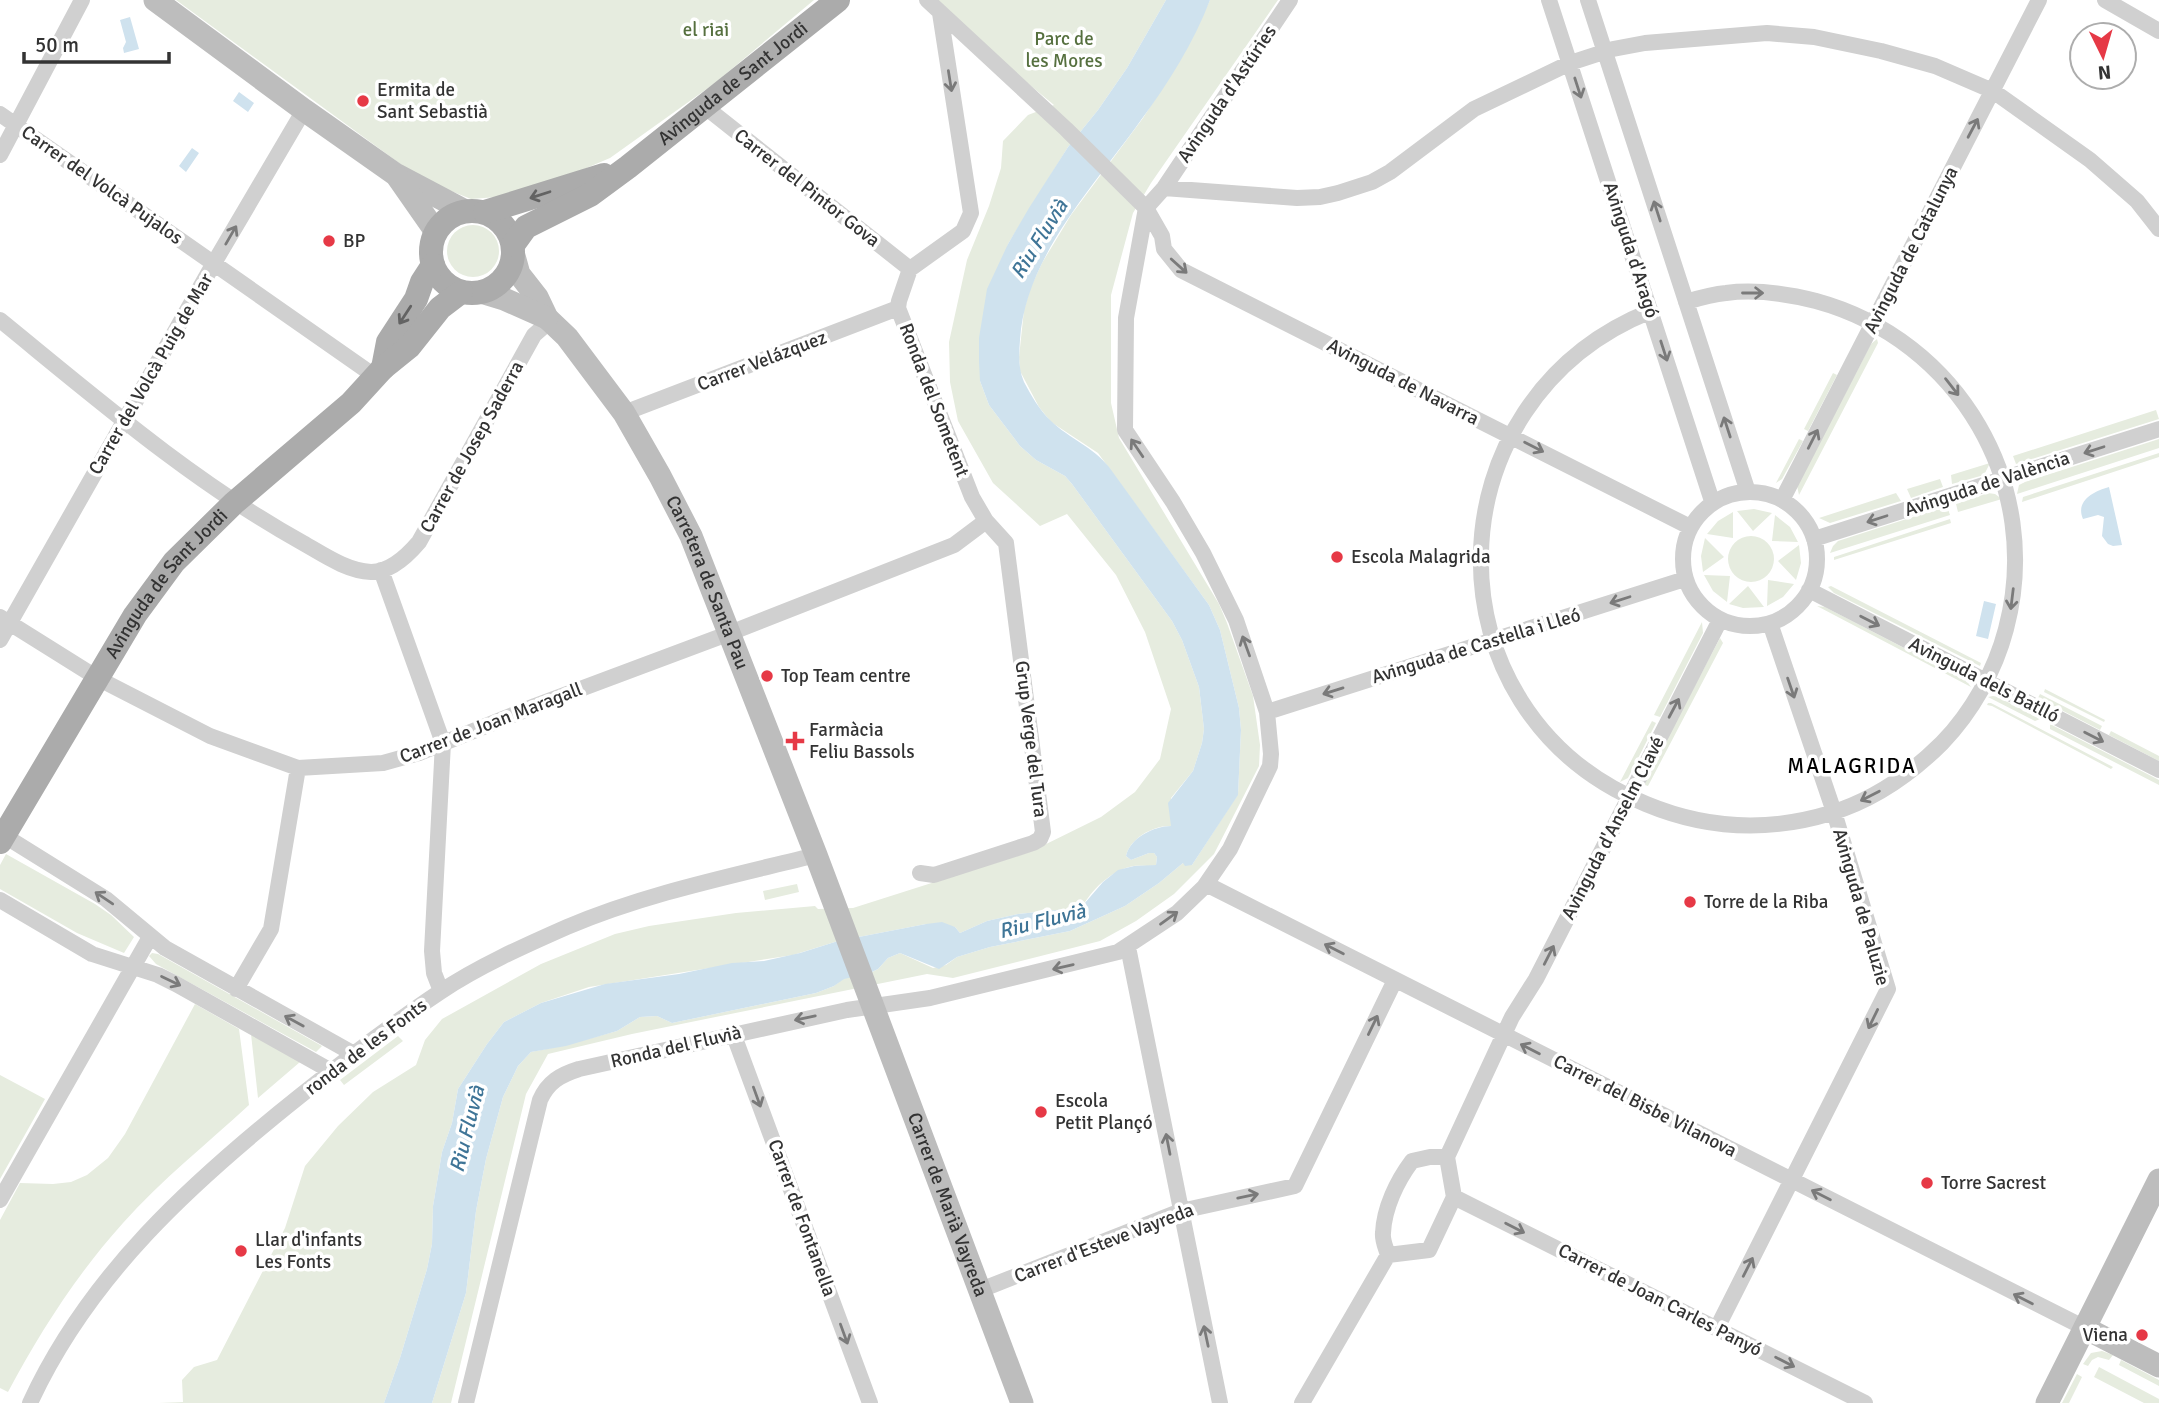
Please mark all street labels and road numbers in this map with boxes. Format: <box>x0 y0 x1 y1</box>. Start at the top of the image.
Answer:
street label: Avinguda de Sant Jordi <box>653 17 813 151</box>
street label: Avinguda d'Astúries <box>1172 21 1282 167</box>
street label: Carrer del Volcà Pujalos <box>16 120 188 250</box>
street label: Carrer del Pintor Gova <box>729 124 885 252</box>
street label: Avinguda de Catalunya <box>1858 162 1964 338</box>
street label: Avinguda d'Aragó <box>1598 179 1664 321</box>
street label: Carrer del Volcà Puig de Mar <box>83 269 219 479</box>
street label: Ronda del Sometent <box>894 320 974 481</box>
street label: Carrer Velázquez <box>694 325 830 397</box>
street label: Avinguda de Navarra <box>1323 333 1483 431</box>
street label: Carrer de Josep Saderra <box>415 357 529 537</box>
street label: Avinguda de València <box>1901 446 2073 522</box>
street label: Carretera de Santa Pau <box>660 492 754 673</box>
street label: Avinguda de Sant Jordi <box>100 504 233 663</box>
street label: Avinguda de Castella i Lleó <box>1369 603 1583 689</box>
street label: Avinguda dels Batlló <box>1905 632 2063 728</box>
street label: Grup Verge del Tura <box>1009 659 1053 819</box>
street label: Carrer de Joan Maragall <box>396 677 586 769</box>
street label: Avinguda d'Anselm Clavé <box>1556 732 1670 924</box>
street label: Avinguda de Paluzie <box>1827 826 1895 988</box>
street label: ronda de les Fonts <box>300 993 432 1101</box>
street label: Ronda del Fluvià <box>608 1020 744 1074</box>
street label: Carrer del Bisbe Vilanova <box>1549 1049 1741 1163</box>
street label: Carrer de Marià Vayreda <box>902 1109 993 1300</box>
street label: Carrer de Fontanella <box>762 1136 842 1300</box>
street label: Carrer d'Esteve Vayreda <box>1011 1198 1197 1288</box>
street label: Carrer de Joan Carles Panyó <box>1554 1238 1766 1362</box>

